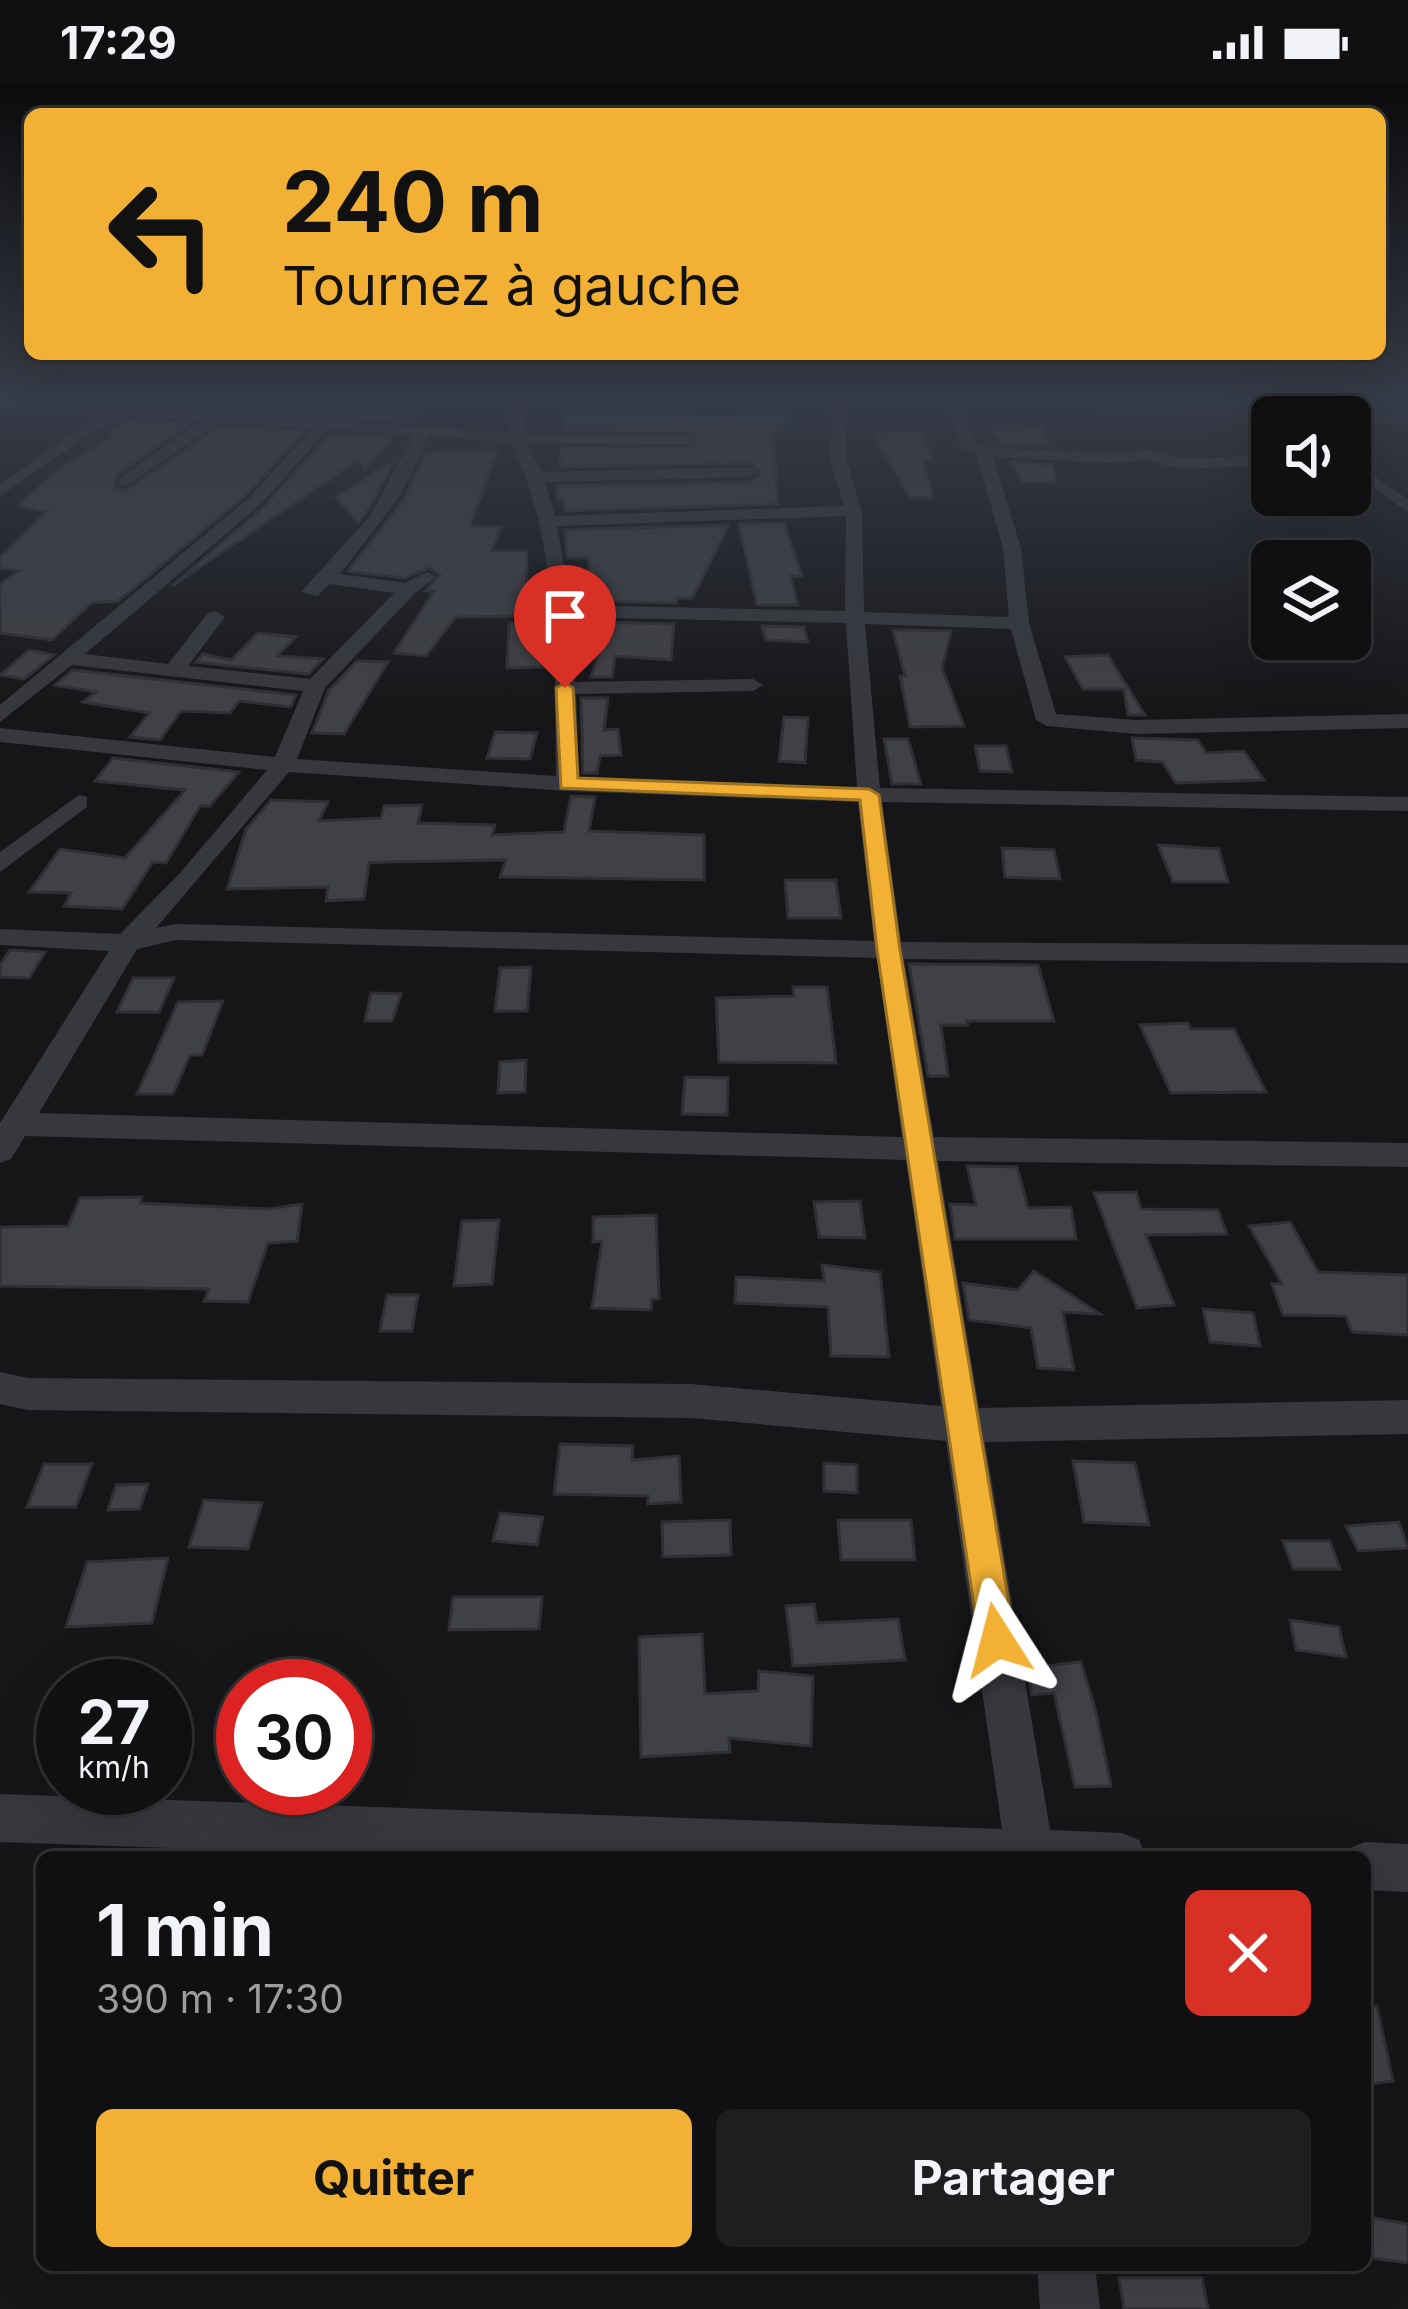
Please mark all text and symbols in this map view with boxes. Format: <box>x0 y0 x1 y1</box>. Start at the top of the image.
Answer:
text: 17:29 <box>60 15 177 70</box>
text: 240 m <box>282 151 544 252</box>
icon: left <box>84 156 240 312</box>
text: Tournez à gauche <box>282 253 741 318</box>
map controls <box>1251 396 1371 660</box>
button: sound <box>1251 396 1371 516</box>
button: layers <box>1251 540 1371 660</box>
pin <box>514 565 616 688</box>
icon: arrive <box>532 583 598 649</box>
position arrow <box>934 1577 1060 1703</box>
speed limit sign: 30 <box>216 1659 372 1815</box>
text: 27 <box>78 1686 150 1758</box>
text: km/h <box>78 1749 150 1785</box>
text: 1 min <box>96 1886 274 1973</box>
button: close <box>1185 1890 1311 2016</box>
text: 390 m · 17:30 <box>96 1975 344 2022</box>
button: Quitter <box>96 2109 692 2247</box>
button: Partager <box>716 2109 1311 2247</box>

